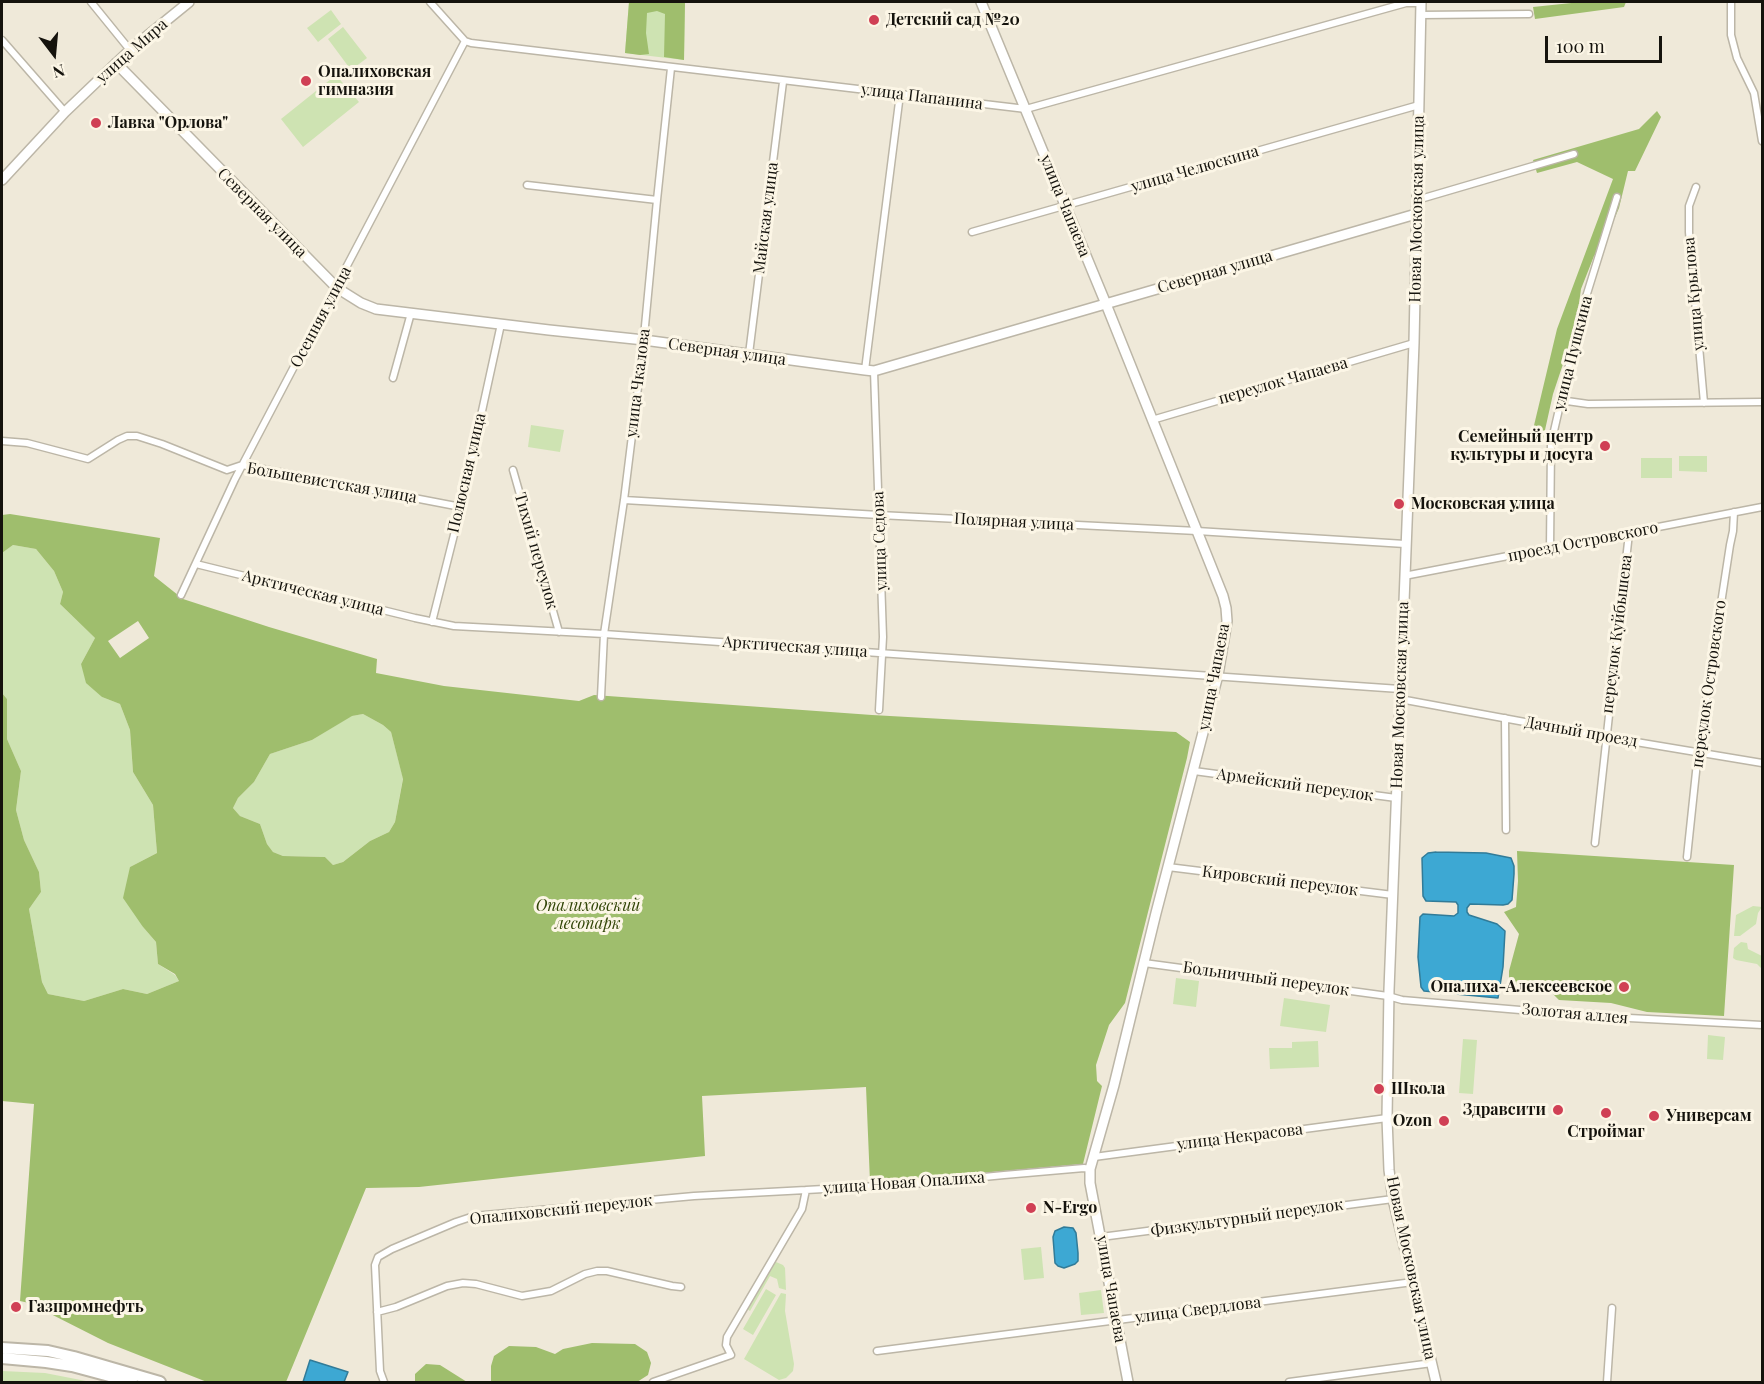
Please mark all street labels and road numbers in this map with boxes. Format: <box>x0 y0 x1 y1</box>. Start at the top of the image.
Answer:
street label: улица Мира <box>92 15 172 87</box>
street label: улица Папанина <box>860 80 984 114</box>
street label: Новая Московская улица <box>1406 115 1428 303</box>
street label: улица Челюскина <box>1129 142 1261 196</box>
street label: улица Чапаева <box>1036 152 1094 260</box>
street label: Майская улица <box>750 161 782 275</box>
street label: Северная улица <box>213 164 311 262</box>
street label: улица Крылова <box>1679 236 1709 352</box>
street label: Северная улица <box>1155 246 1275 298</box>
street label: Осенняя улица <box>286 263 356 371</box>
street label: улица Пушкина <box>1549 294 1597 412</box>
street label: улица Чкалова <box>622 327 654 439</box>
street label: Северная улица <box>667 334 787 370</box>
street label: переулок Чапаева <box>1216 353 1350 409</box>
street label: Полюсная улица <box>444 411 490 535</box>
street label: Большевистская улица <box>246 459 418 507</box>
street label: Тихий переулок <box>510 490 562 612</box>
street label: улица Седова <box>869 491 891 591</box>
street label: Полярная улица <box>954 509 1074 535</box>
street label: проезд Островского <box>1506 518 1660 566</box>
street label: переулок Куйбышева <box>1598 553 1636 715</box>
street label: Арктическая улица <box>240 566 386 620</box>
street label: переулок Островского <box>1688 599 1730 769</box>
street label: Новая Московская улица <box>1387 601 1413 789</box>
street label: улица Чапаева <box>1194 622 1234 732</box>
street label: Арктическая улица <box>722 632 868 662</box>
street label: Дачный проезд <box>1523 713 1639 751</box>
street label: Армейский переулок <box>1215 764 1375 806</box>
street label: Кировский переулок <box>1201 862 1359 900</box>
street label: Больничный переулок <box>1182 958 1350 1000</box>
street label: Золотая аллея <box>1521 1000 1629 1028</box>
street label: улица Некрасова <box>1176 1120 1304 1154</box>
street label: улица Новая Опалиха <box>823 1168 985 1198</box>
street label: Новая Московская улица <box>1382 1174 1440 1362</box>
street label: Опалиховский переулок <box>469 1191 653 1229</box>
street label: Физкультурный переулок <box>1150 1195 1344 1241</box>
street label: улица Чапаева <box>1092 1234 1130 1344</box>
street label: улица Свердлова <box>1134 1293 1262 1327</box>

